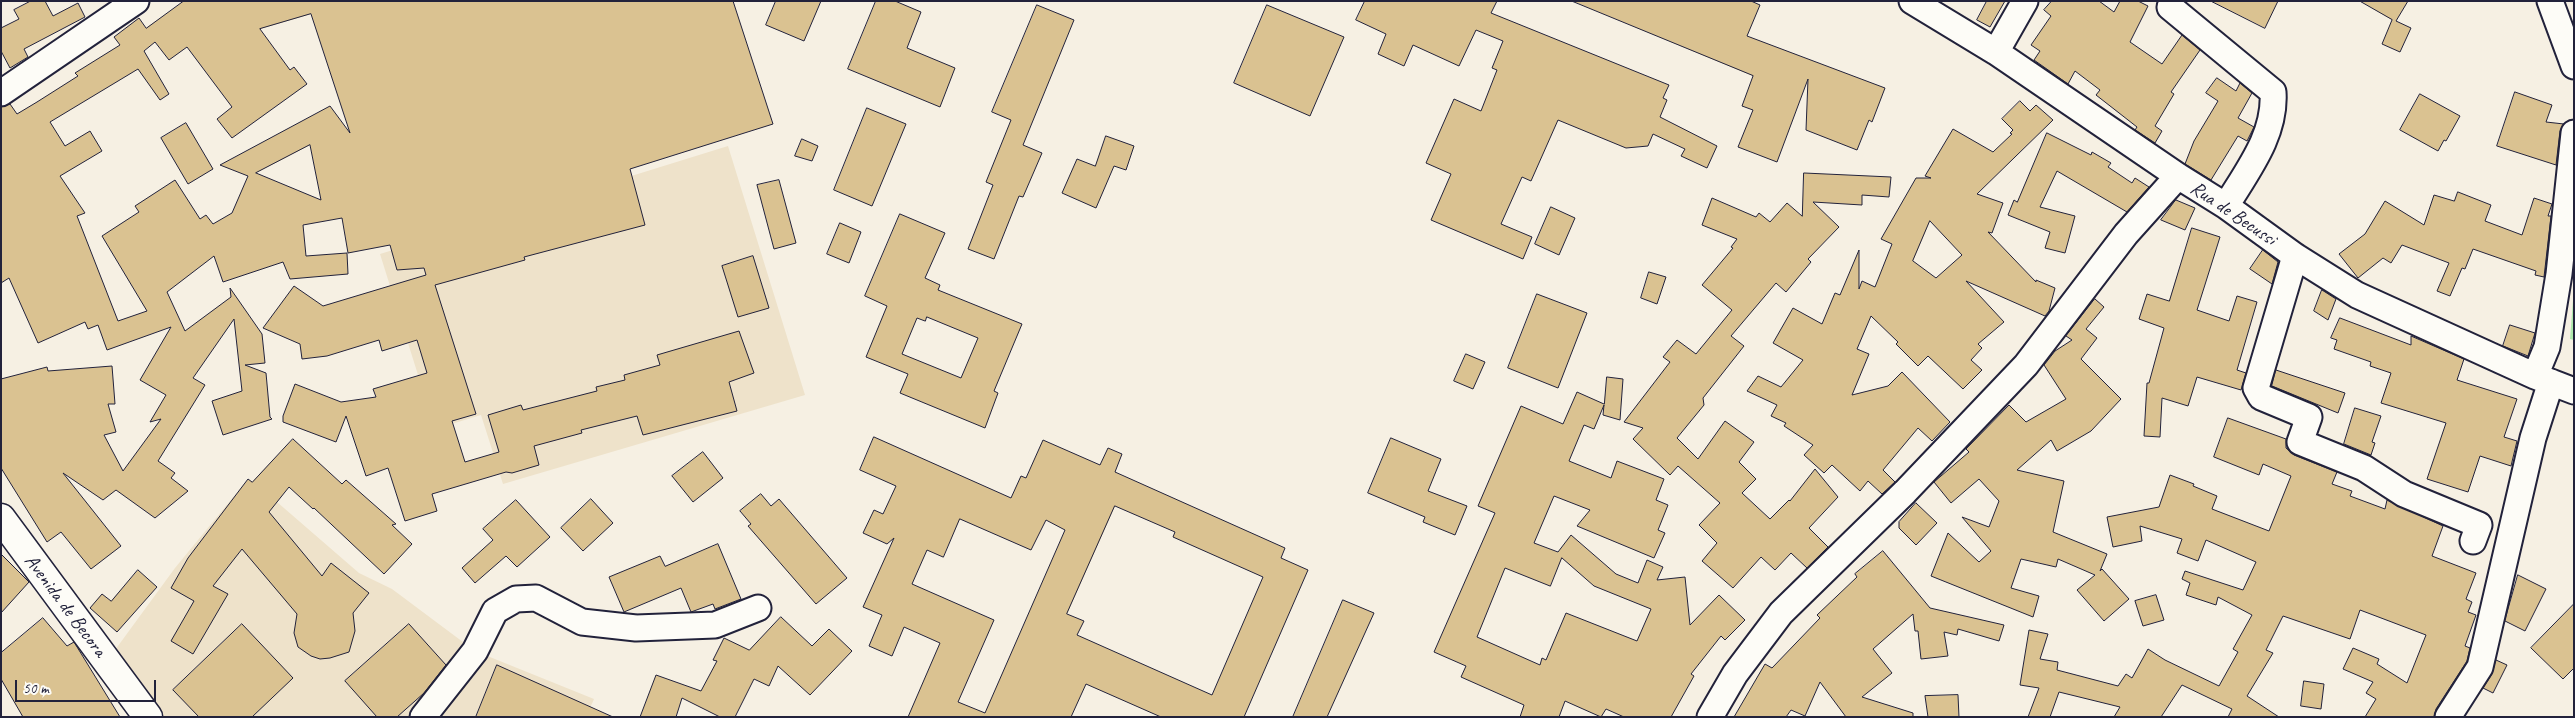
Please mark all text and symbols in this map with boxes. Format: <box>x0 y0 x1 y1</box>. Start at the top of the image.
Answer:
street label: Rua de Becussi <box>2186 177 2280 251</box>
street label: Avenida de Becora <box>19 550 111 662</box>
scale bar <box>18 670 159 702</box>
text: 50 m <box>23 679 49 698</box>

